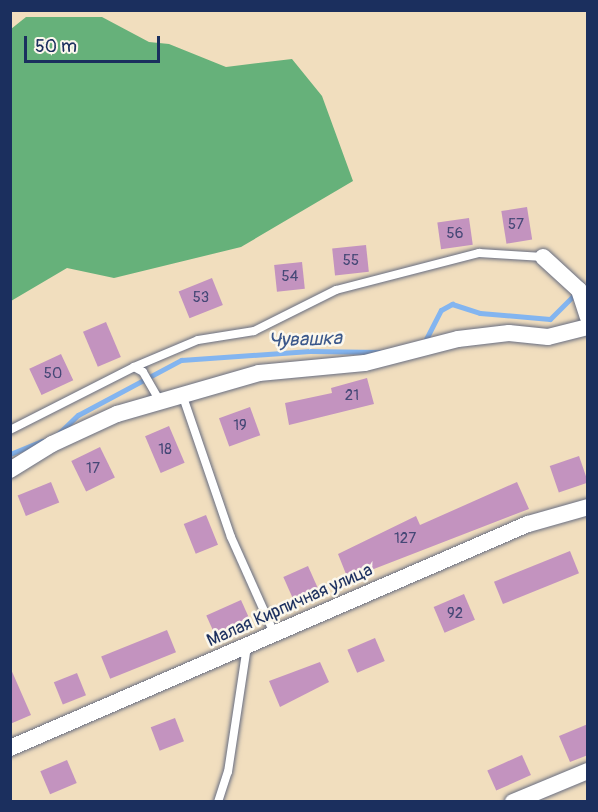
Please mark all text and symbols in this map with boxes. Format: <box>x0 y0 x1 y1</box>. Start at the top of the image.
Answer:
scale bar <box>27 24 164 62</box>
text: 50 m <box>35 35 77 58</box>
house number: 57 <box>508 216 524 234</box>
house number: 56 <box>447 225 463 243</box>
house number: 55 <box>343 252 359 270</box>
house number: 54 <box>282 268 298 286</box>
house number: 53 <box>193 289 209 307</box>
water label: Чувашка <box>268 326 342 352</box>
house number: 50 <box>44 365 62 383</box>
house number: 21 <box>345 387 359 405</box>
house number: 19 <box>233 417 247 435</box>
house number: 18 <box>158 441 172 459</box>
house number: 17 <box>86 460 100 478</box>
house number: 127 <box>394 530 416 548</box>
street label: Малая Кирпичная улица <box>204 560 376 652</box>
house number: 92 <box>447 605 463 623</box>

